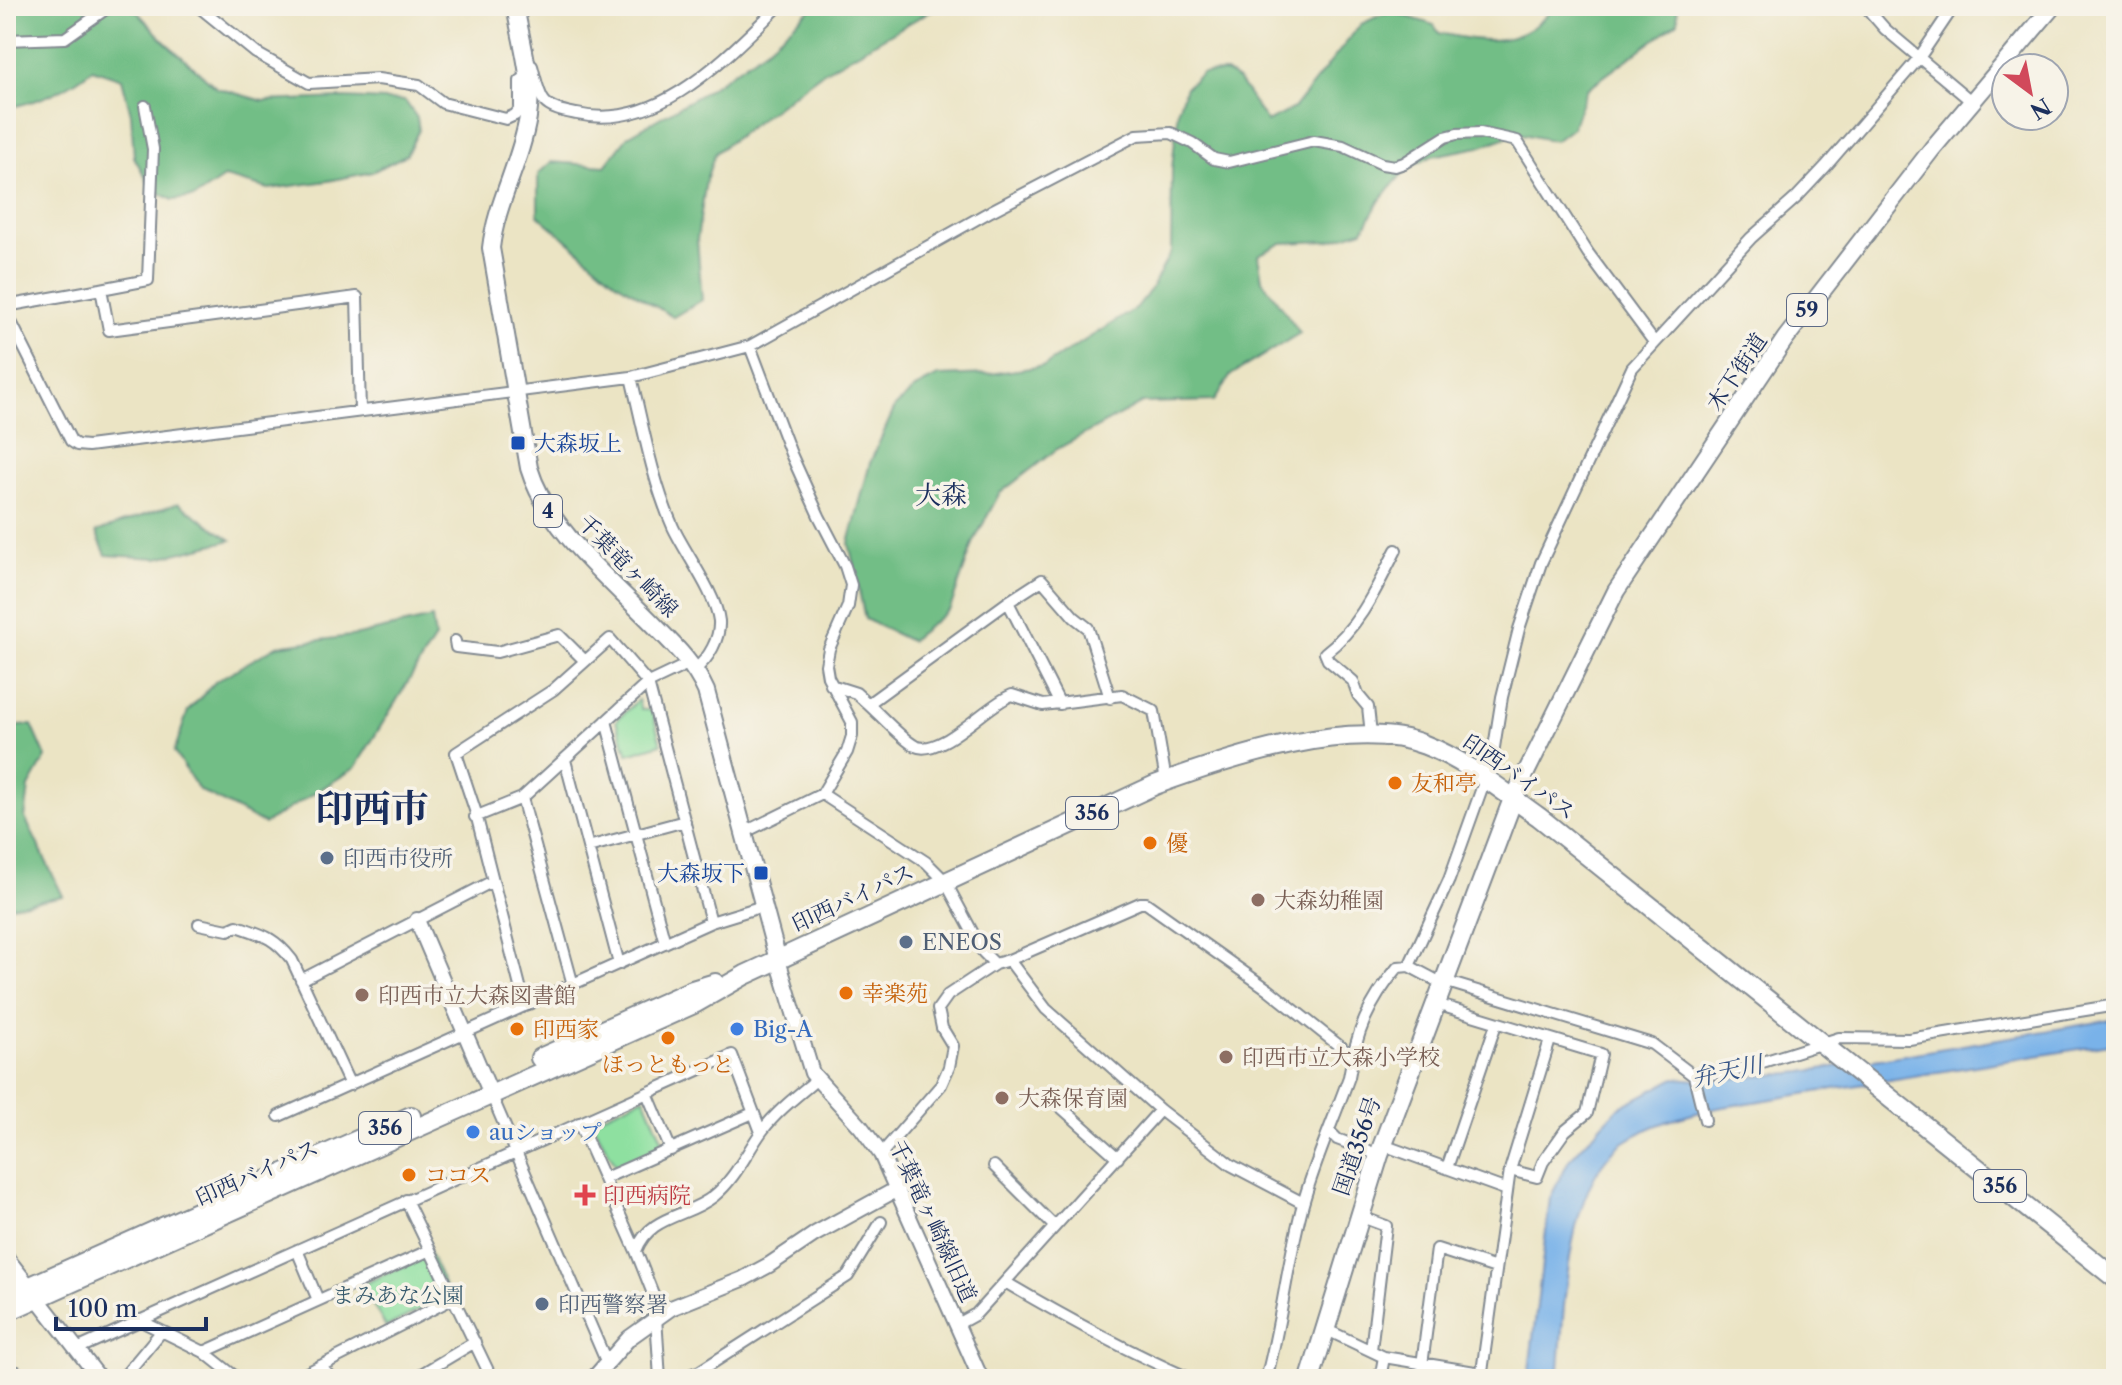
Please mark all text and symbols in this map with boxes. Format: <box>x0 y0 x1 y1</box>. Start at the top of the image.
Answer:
north arrow <box>1990 52 2070 132</box>
text: N <box>2025 92 2056 125</box>
road number: 59 <box>1787 294 1827 326</box>
street label: 木下街道 <box>1701 328 1773 416</box>
place label: 大森坂上 <box>534 430 622 457</box>
marker: 大森坂上 <box>509 434 527 452</box>
district label: 大森 <box>915 479 967 511</box>
road number: 4 <box>534 495 562 527</box>
street label: 千葉竜ヶ崎線 <box>572 509 684 623</box>
street label: 印西バイパス <box>1457 728 1581 826</box>
place label: 友和亭 <box>1411 770 1477 797</box>
marker: 友和亭 <box>1386 774 1404 792</box>
district label: 印西市 <box>315 785 429 832</box>
road number: 356 <box>1066 797 1118 829</box>
place label: 優 <box>1166 830 1188 857</box>
marker: 優 <box>1141 834 1159 852</box>
place label: 印西市役所 <box>343 845 453 872</box>
marker: 印西市役所 <box>318 849 336 867</box>
street label: 印西バイパス <box>788 858 918 938</box>
place label: 大森坂下 <box>657 860 745 887</box>
marker: 大森坂下 <box>752 864 770 882</box>
place label: 大森幼稚園 <box>1274 887 1384 914</box>
marker: 大森幼稚園 <box>1249 891 1267 909</box>
place label: ENEOS <box>922 929 1002 956</box>
marker: ENEOS <box>897 933 915 951</box>
place label: 幸楽苑 <box>862 980 928 1007</box>
place label: 印西市立大森図書館 <box>378 982 576 1009</box>
marker: 幸楽苑 <box>837 984 855 1002</box>
marker: 印西市立大森図書館 <box>353 986 371 1004</box>
place label: 印西家 <box>533 1016 599 1043</box>
place label: Big-A <box>753 1016 813 1043</box>
marker: 印西家 <box>508 1020 526 1038</box>
marker: Big-A <box>728 1020 746 1038</box>
marker: ほっともっと <box>659 1029 677 1047</box>
place label: 印西市立大森小学校 <box>1242 1044 1440 1071</box>
marker: 印西市立大森小学校 <box>1217 1048 1235 1066</box>
water label: 弁天川 <box>1689 1049 1768 1093</box>
place label: ほっともっと <box>602 1051 734 1078</box>
place label: 大森保育園 <box>1018 1085 1128 1112</box>
marker: 大森保育園 <box>993 1089 1011 1107</box>
street label: 国道356号 <box>1327 1093 1387 1199</box>
road number: 356 <box>359 1112 411 1144</box>
place label: auショップ <box>489 1119 602 1146</box>
marker: auショップ <box>464 1123 482 1141</box>
street label: 印西バイパス <box>191 1134 323 1212</box>
street label: 千葉竜ヶ崎線旧道 <box>884 1136 982 1306</box>
place label: ココス <box>425 1162 491 1189</box>
marker: ココス <box>400 1166 418 1184</box>
road number: 356 <box>1974 1170 2026 1202</box>
place label: 印西病院 <box>603 1182 691 1209</box>
marker: 印西病院 <box>574 1184 596 1206</box>
scale bar <box>56 1281 206 1331</box>
park label: まみあな公園 <box>332 1282 464 1309</box>
place label: 印西警察署 <box>558 1291 668 1318</box>
text: 100 m <box>68 1294 137 1323</box>
marker: 印西警察署 <box>533 1295 551 1313</box>

